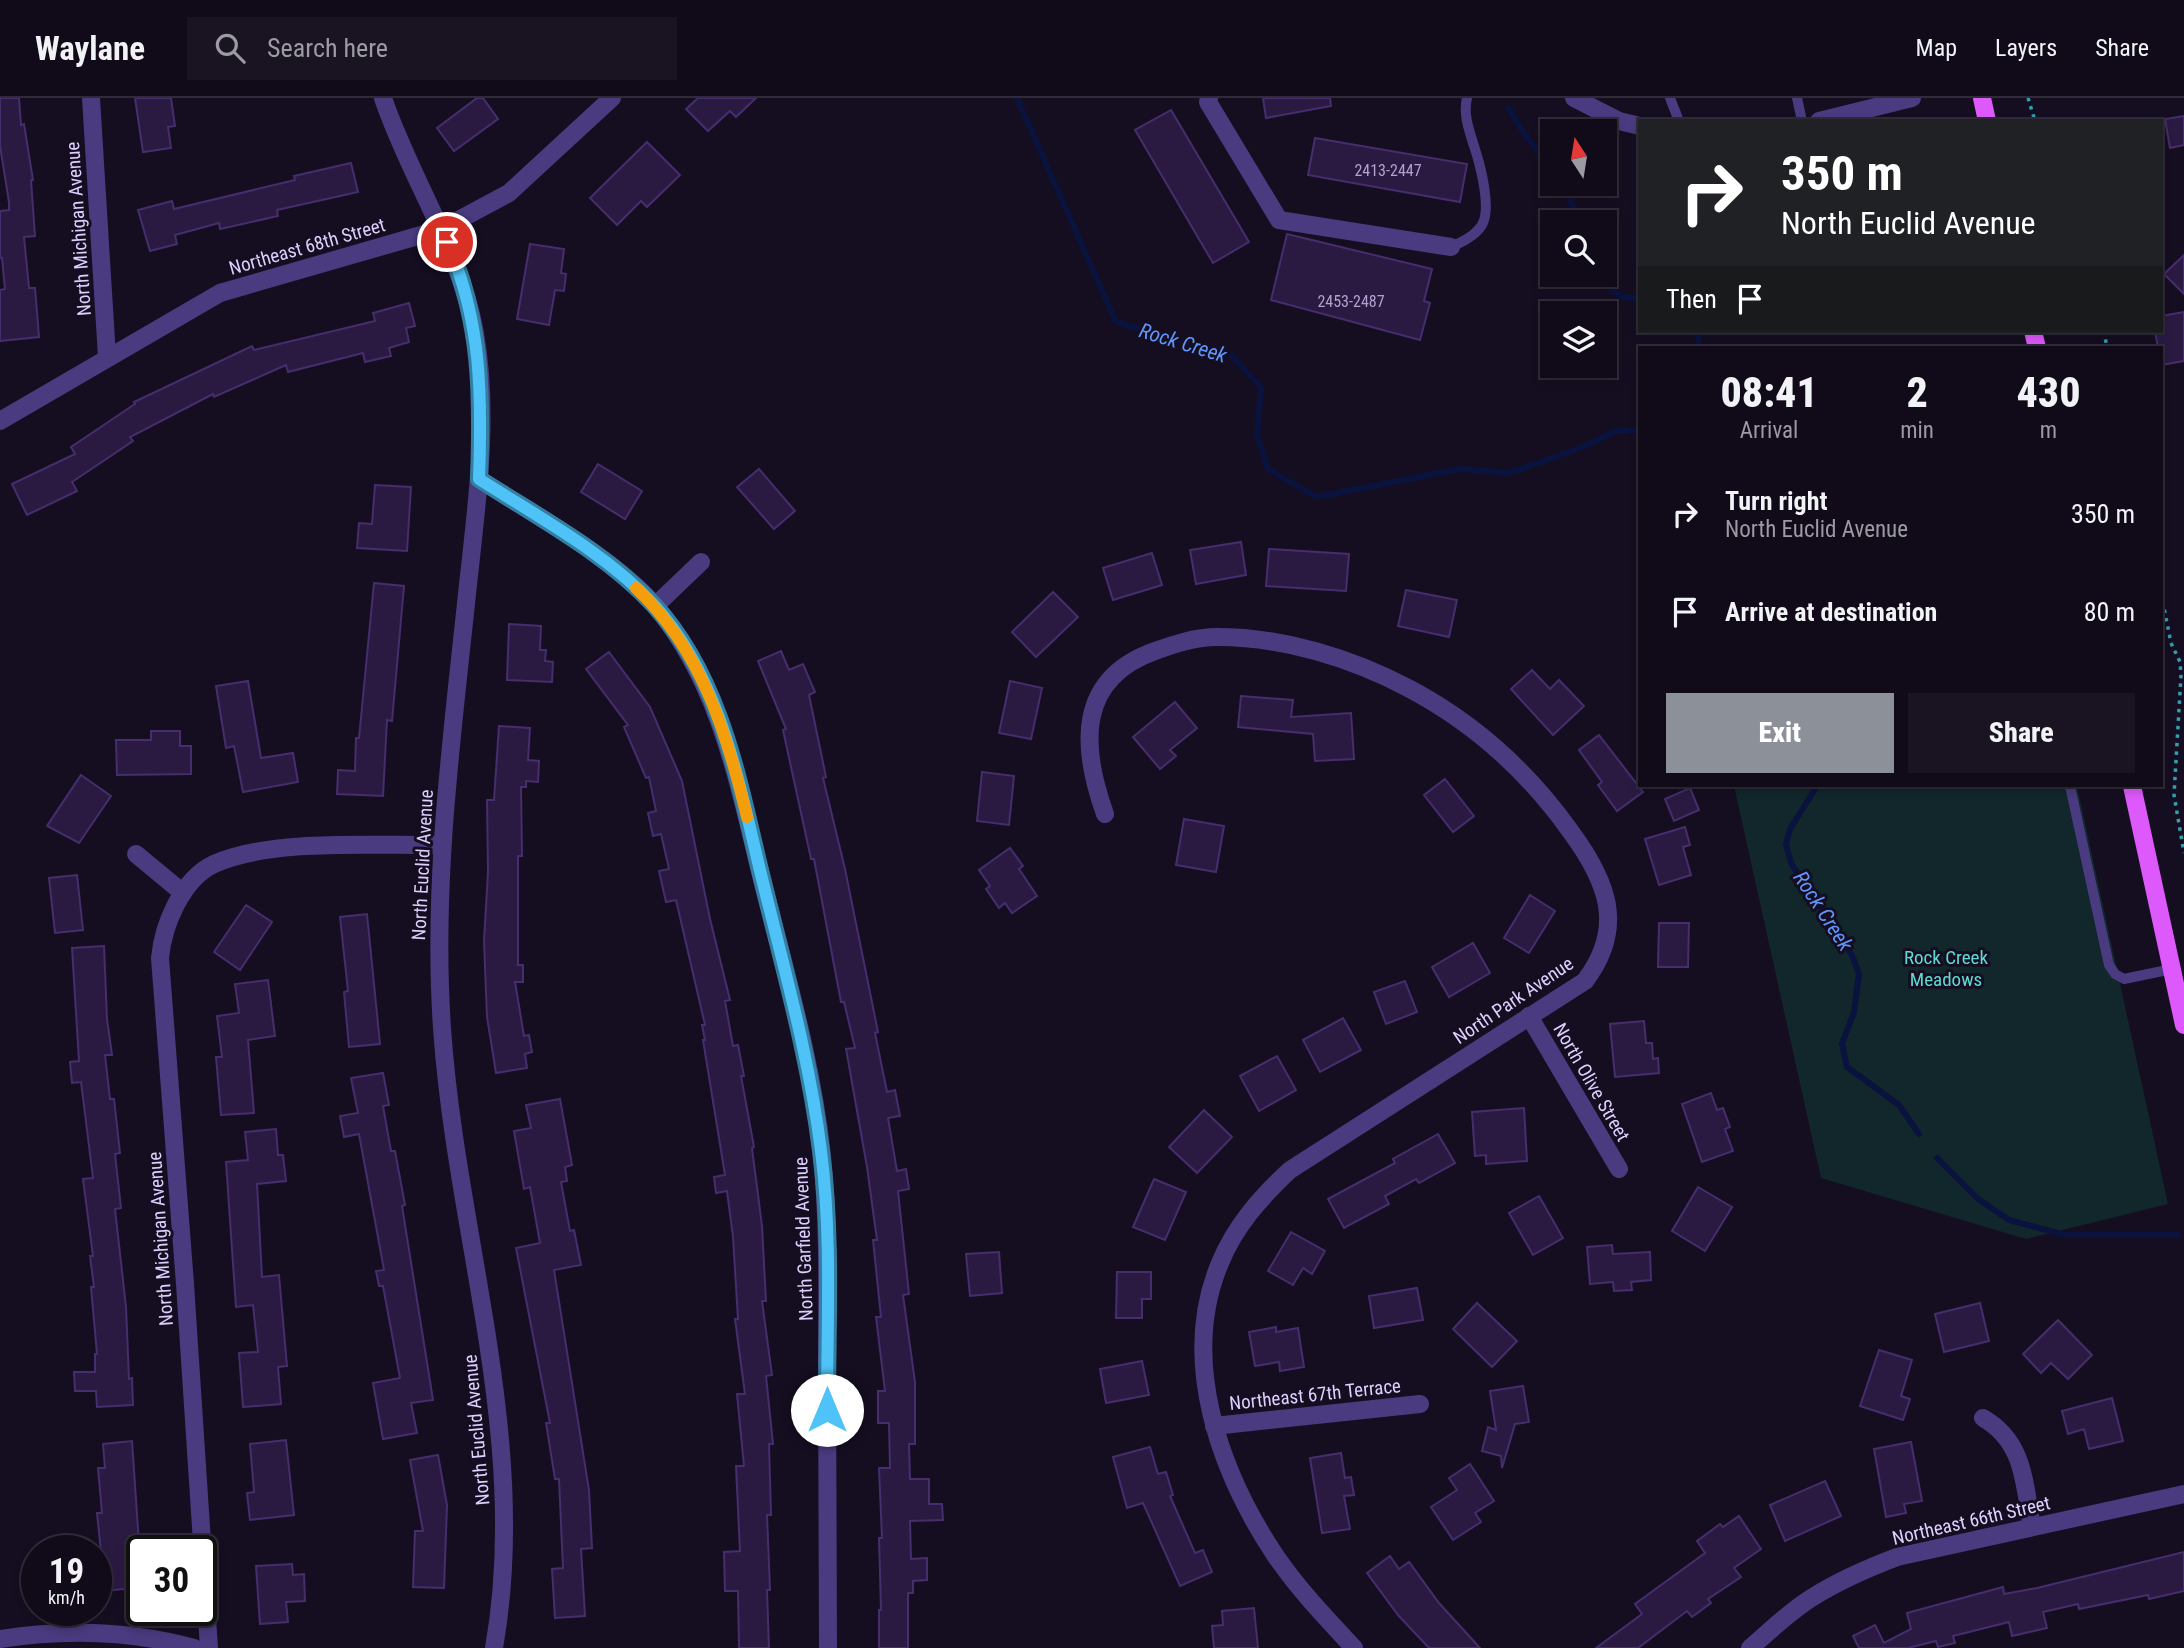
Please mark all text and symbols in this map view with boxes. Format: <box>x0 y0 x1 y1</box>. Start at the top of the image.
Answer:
search box <box>187 17 677 80</box>
text: Waylane <box>35 29 145 68</box>
icon: search <box>211 29 249 67</box>
text: Search here <box>267 33 388 63</box>
text: Map <box>1916 34 1957 62</box>
text: Layers <box>1995 34 2057 62</box>
text: Share <box>2095 34 2149 62</box>
north arrow <box>1540 119 1617 196</box>
map controls <box>1540 119 1617 378</box>
street label: North Michigan Avenue <box>61 141 96 317</box>
text: 350 m <box>1781 145 1903 202</box>
icon: right <box>1666 147 1757 238</box>
house number: 2413-2447 <box>1354 161 1422 180</box>
text: North Euclid Avenue <box>1781 204 2036 242</box>
button: search <box>1540 210 1617 287</box>
pin <box>417 212 477 272</box>
street label: Northeast 68th Street <box>226 213 388 280</box>
icon: arrive <box>428 223 466 261</box>
icon: arrive <box>1731 280 1769 318</box>
text: Then <box>1666 284 1717 314</box>
house number: 2453-2487 <box>1317 292 1385 311</box>
button: layers <box>1540 301 1617 378</box>
water label: Rock Creek <box>1136 318 1230 368</box>
text: 08:41 <box>1720 368 1818 417</box>
text: 2 <box>1906 368 1928 417</box>
text: 430 <box>2016 368 2081 417</box>
text: Arrival <box>1740 417 1798 444</box>
text: min <box>1900 417 1934 444</box>
text: m <box>2040 417 2057 444</box>
text: Turn right <box>1725 486 1827 516</box>
icon: right <box>1666 495 1704 533</box>
text: 350 m <box>2071 499 2135 529</box>
text: North Euclid Avenue <box>1725 516 1908 543</box>
icon: arrive <box>1666 593 1704 631</box>
text: Arrive at destination <box>1725 597 1937 627</box>
text: 80 m <box>2084 597 2135 627</box>
button: Exit <box>1666 693 1894 773</box>
button: Share <box>1908 693 2135 773</box>
street label: North Euclid Avenue <box>407 789 438 941</box>
water label: Rock Creek <box>1788 867 1858 956</box>
park label: Rock Creek Meadows <box>1904 946 1988 991</box>
street label: North Park Avenue <box>1449 952 1578 1049</box>
street label: North Olive Street <box>1548 1019 1635 1145</box>
street label: North Michigan Avenue <box>143 1151 178 1327</box>
street label: North Garfield Avenue <box>789 1157 818 1321</box>
street label: North Euclid Avenue <box>458 1354 495 1506</box>
position arrow <box>790 1373 864 1447</box>
street label: Northeast 67th Terrace <box>1228 1374 1402 1415</box>
street label: Northeast 66th Street <box>1890 1491 2052 1550</box>
speed limit sign: 30 <box>126 1535 217 1626</box>
text: 19 <box>49 1551 84 1592</box>
text: km/h <box>48 1587 85 1608</box>

